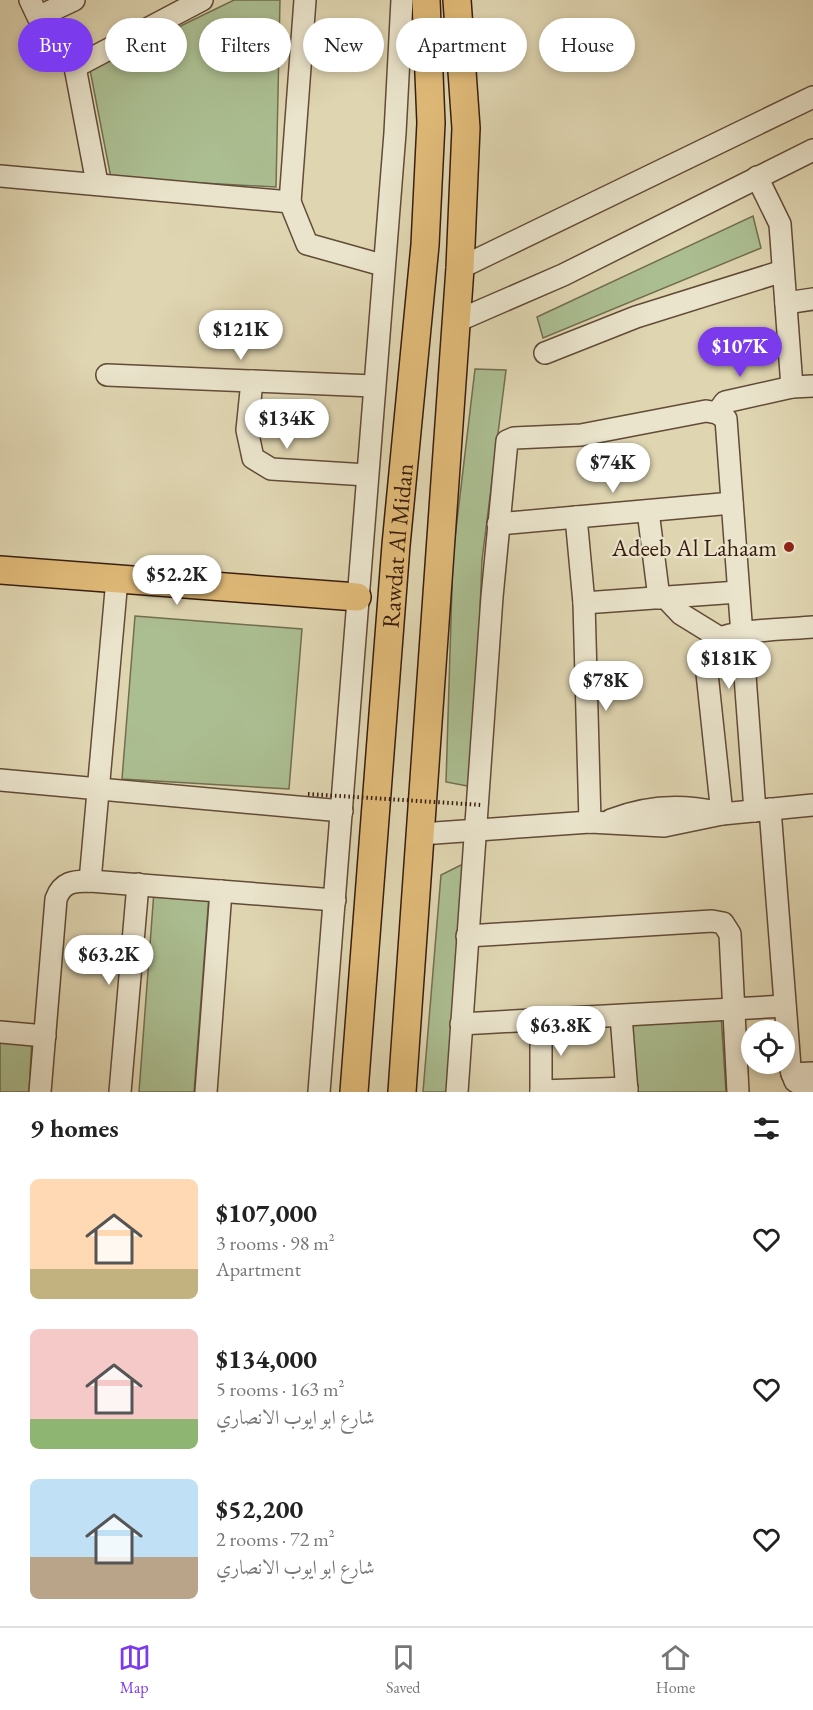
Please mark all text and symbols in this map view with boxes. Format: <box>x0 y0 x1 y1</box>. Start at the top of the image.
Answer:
chip: Buy <box>18 18 93 72</box>
chip: Rent <box>105 18 187 72</box>
chip: Filters <box>199 18 291 72</box>
chip: New <box>303 18 384 72</box>
chip: Apartment <box>396 18 527 72</box>
chip: House <box>539 18 635 72</box>
pin: $121K <box>199 310 283 361</box>
text: $121K <box>213 316 269 342</box>
pin: $107K <box>698 327 782 378</box>
text: $107K <box>712 333 768 359</box>
pin: $134K <box>245 399 329 450</box>
text: $134K <box>259 405 315 431</box>
pin: $74K <box>577 443 649 494</box>
text: $74K <box>590 449 636 475</box>
street label: Rawdat Al Midan <box>374 462 419 629</box>
place label: Adeeb Al Lahaam <box>611 532 777 563</box>
marker: Adeeb Al Lahaam <box>782 540 796 554</box>
pin: $52.2K <box>128 555 226 606</box>
text: $52.2K <box>146 561 208 587</box>
pin: $181K <box>687 639 771 690</box>
text: $181K <box>701 645 757 671</box>
pin: $78K <box>570 661 642 712</box>
text: $78K <box>583 667 629 693</box>
pin: $63.2K <box>60 935 158 986</box>
text: $63.2K <box>78 941 140 967</box>
pin: $63.8K <box>512 1006 610 1057</box>
text: $63.8K <box>530 1012 592 1038</box>
map controls <box>741 1020 795 1074</box>
button: locate <box>741 1020 795 1074</box>
text: 9 homes <box>30 1111 119 1145</box>
icon: filters <box>750 1112 783 1145</box>
text: $107,000 <box>216 1196 317 1230</box>
icon: home <box>78 1203 150 1275</box>
icon: heart <box>750 1223 783 1256</box>
text: 3 rooms · 98 m² <box>216 1230 335 1256</box>
text: Apartment <box>216 1256 301 1282</box>
text: $134,000 <box>216 1342 317 1376</box>
icon: home <box>78 1353 150 1425</box>
icon: heart <box>750 1373 783 1406</box>
text: 5 rooms · 163 m² <box>216 1376 344 1402</box>
text: شارع ابو ايوب الانصاري <box>216 1404 375 1430</box>
text: $52,200 <box>216 1492 303 1526</box>
icon: home <box>78 1503 150 1575</box>
icon: heart <box>750 1523 783 1556</box>
text: 2 rooms · 72 m² <box>216 1526 335 1552</box>
text: شارع ابو ايوب الانصاري <box>216 1554 375 1580</box>
tab: Map <box>118 1641 151 1698</box>
tab: Saved <box>386 1641 420 1698</box>
tab: Home <box>656 1641 695 1698</box>

